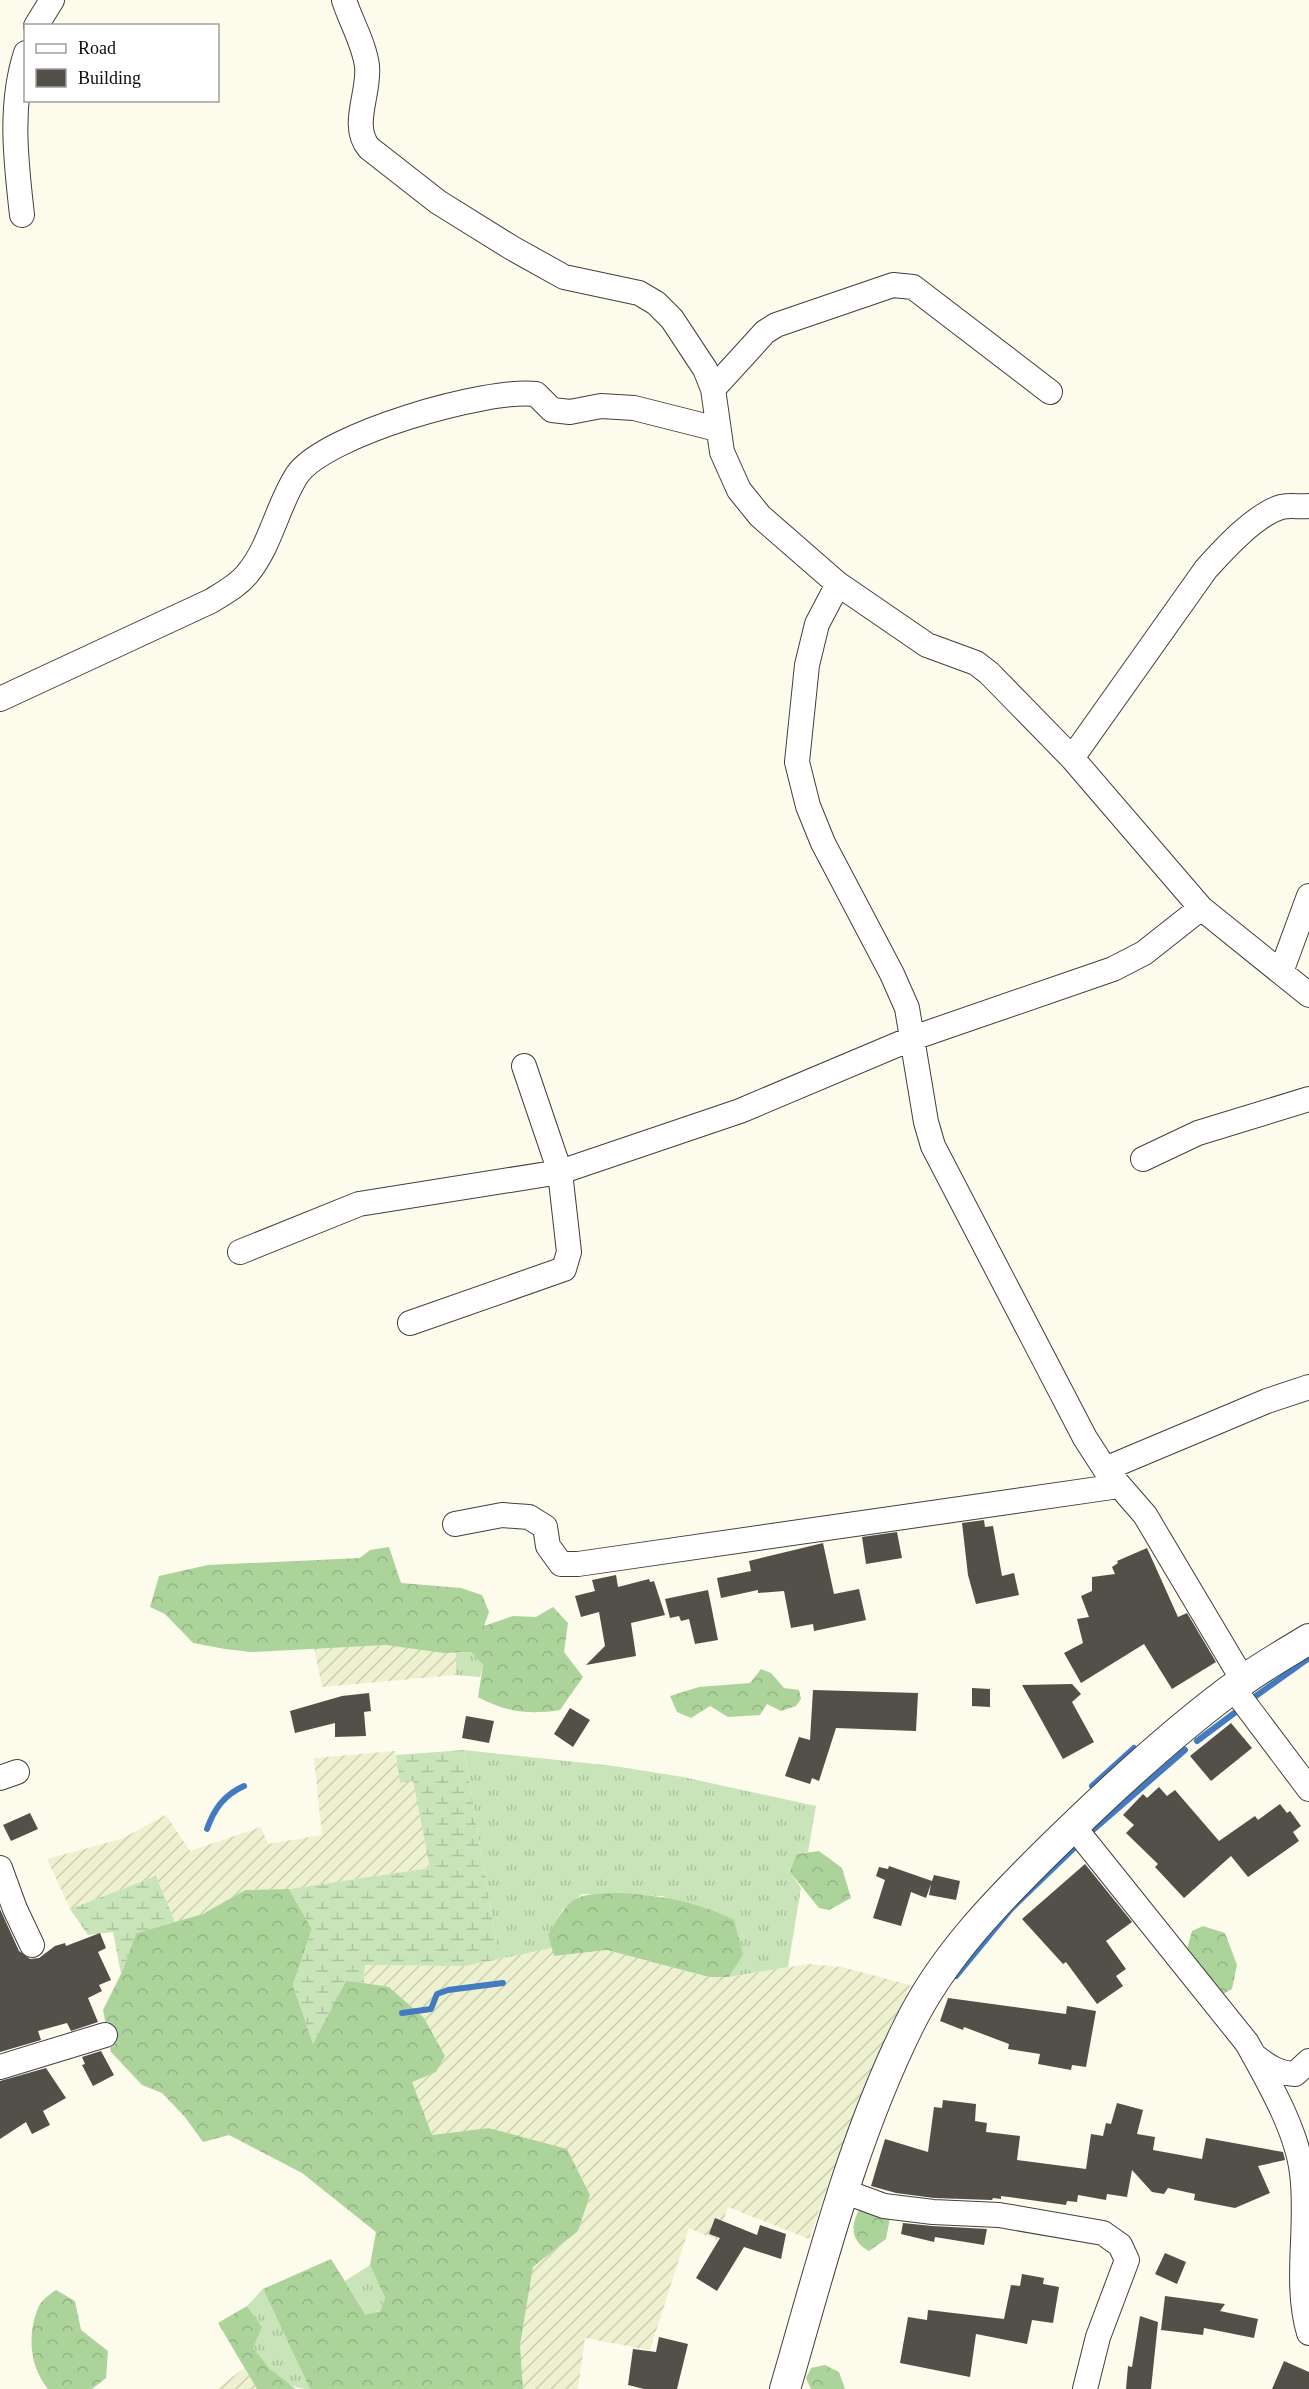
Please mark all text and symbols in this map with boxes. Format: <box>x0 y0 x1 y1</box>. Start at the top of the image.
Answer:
legend <box>24 24 219 102</box>
text: Road <box>78 38 116 58</box>
text: Building <box>78 68 141 88</box>

